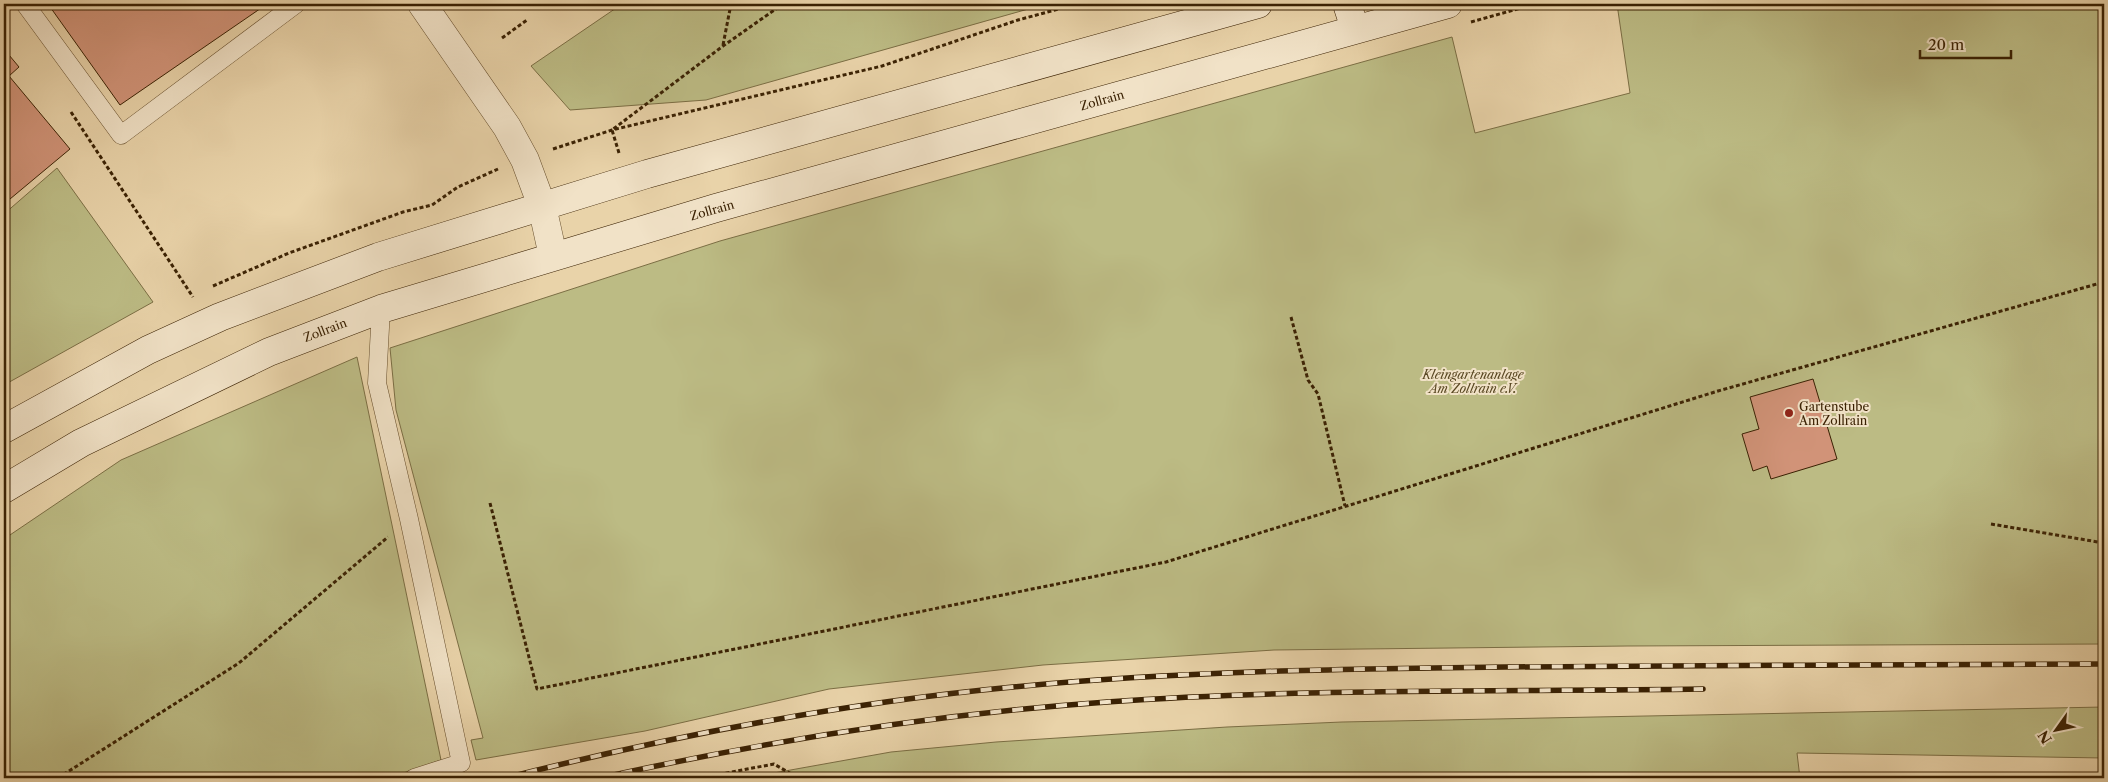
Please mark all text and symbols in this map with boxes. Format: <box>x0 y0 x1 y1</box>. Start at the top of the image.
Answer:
scale bar <box>1920 28 2012 60</box>
text: 20 m <box>1928 35 1964 54</box>
street label: Zollrain <box>1078 86 1126 113</box>
street label: Zollrain <box>688 196 736 223</box>
street label: Zollrain <box>301 315 349 345</box>
park label: Kleingartenanlage Am Zollrain e.V. <box>1421 367 1525 396</box>
place label: Gartenstube Am Zollrain <box>1798 399 1870 428</box>
marker: Gartenstube Am Zollrain <box>1783 407 1795 419</box>
north arrow <box>2030 704 2080 754</box>
text: N <box>2034 727 2056 747</box>

